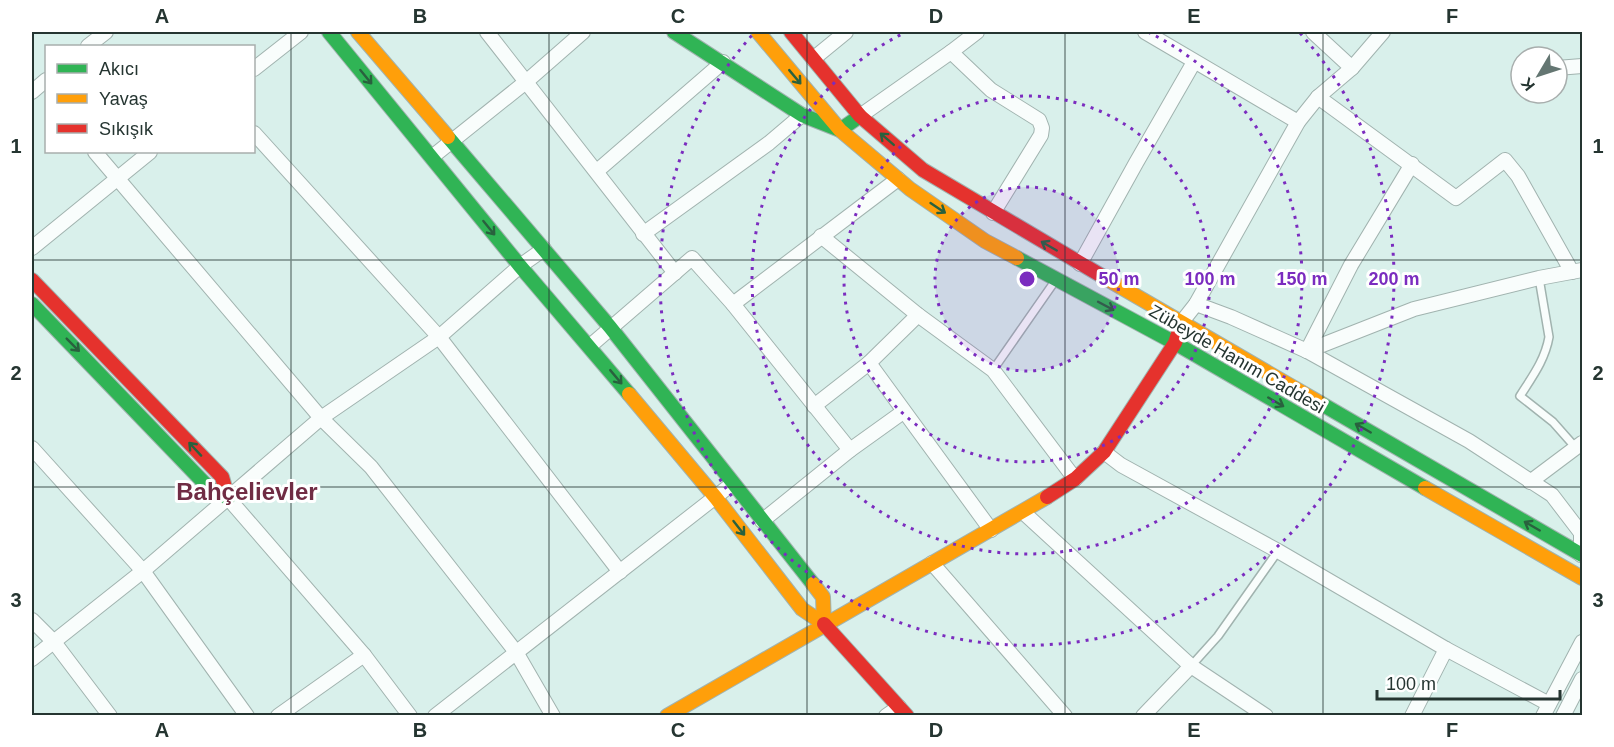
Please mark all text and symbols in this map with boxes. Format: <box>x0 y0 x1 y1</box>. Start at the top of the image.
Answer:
text: A <box>155 5 169 27</box>
text: B <box>413 5 427 27</box>
text: C <box>671 5 685 27</box>
text: D <box>929 5 943 27</box>
text: E <box>1187 5 1201 27</box>
text: F <box>1446 5 1458 27</box>
legend <box>45 45 255 153</box>
north arrow <box>1509 45 1569 105</box>
text: Akıcı <box>99 59 139 79</box>
one-way arrow <box>789 68 802 84</box>
one-way arrow <box>360 69 373 85</box>
text: K <box>1517 74 1538 94</box>
text: Yavaş <box>99 89 148 109</box>
text: Sıkışık <box>99 119 154 139</box>
one-way arrow <box>879 132 895 145</box>
text: 1 <box>10 135 22 157</box>
text: 1 <box>1592 135 1604 157</box>
one-way arrow <box>929 202 945 214</box>
one-way arrow <box>482 220 495 236</box>
one-way arrow <box>1041 240 1058 252</box>
centre of rings <box>1017 269 1037 289</box>
text: 50 m <box>1098 269 1140 289</box>
text: 100 m <box>1184 269 1236 289</box>
text: 150 m <box>1276 269 1328 289</box>
text: 200 m <box>1368 269 1420 289</box>
one-way arrow <box>1097 300 1114 312</box>
street label: Zübeyde Hanım Caddesi <box>1146 301 1328 417</box>
one-way arrow <box>65 338 80 353</box>
text: 2 <box>10 362 22 384</box>
text: 2 <box>1592 362 1604 384</box>
one-way arrow <box>609 369 622 385</box>
one-way arrow <box>1267 396 1284 408</box>
one-way arrow <box>1355 422 1372 434</box>
one-way arrow <box>188 442 202 457</box>
district label: Bahçelievler <box>176 478 318 505</box>
one-way arrow <box>733 519 746 535</box>
one-way arrow <box>1524 520 1541 532</box>
text: 3 <box>10 589 22 611</box>
text: 3 <box>1592 589 1604 611</box>
scale bar <box>1377 663 1560 701</box>
text: 100 m <box>1386 674 1436 694</box>
text: A <box>155 719 169 741</box>
text: B <box>413 719 427 741</box>
text: C <box>671 719 685 741</box>
text: D <box>929 719 943 741</box>
text: E <box>1187 719 1201 741</box>
text: F <box>1446 719 1458 741</box>

